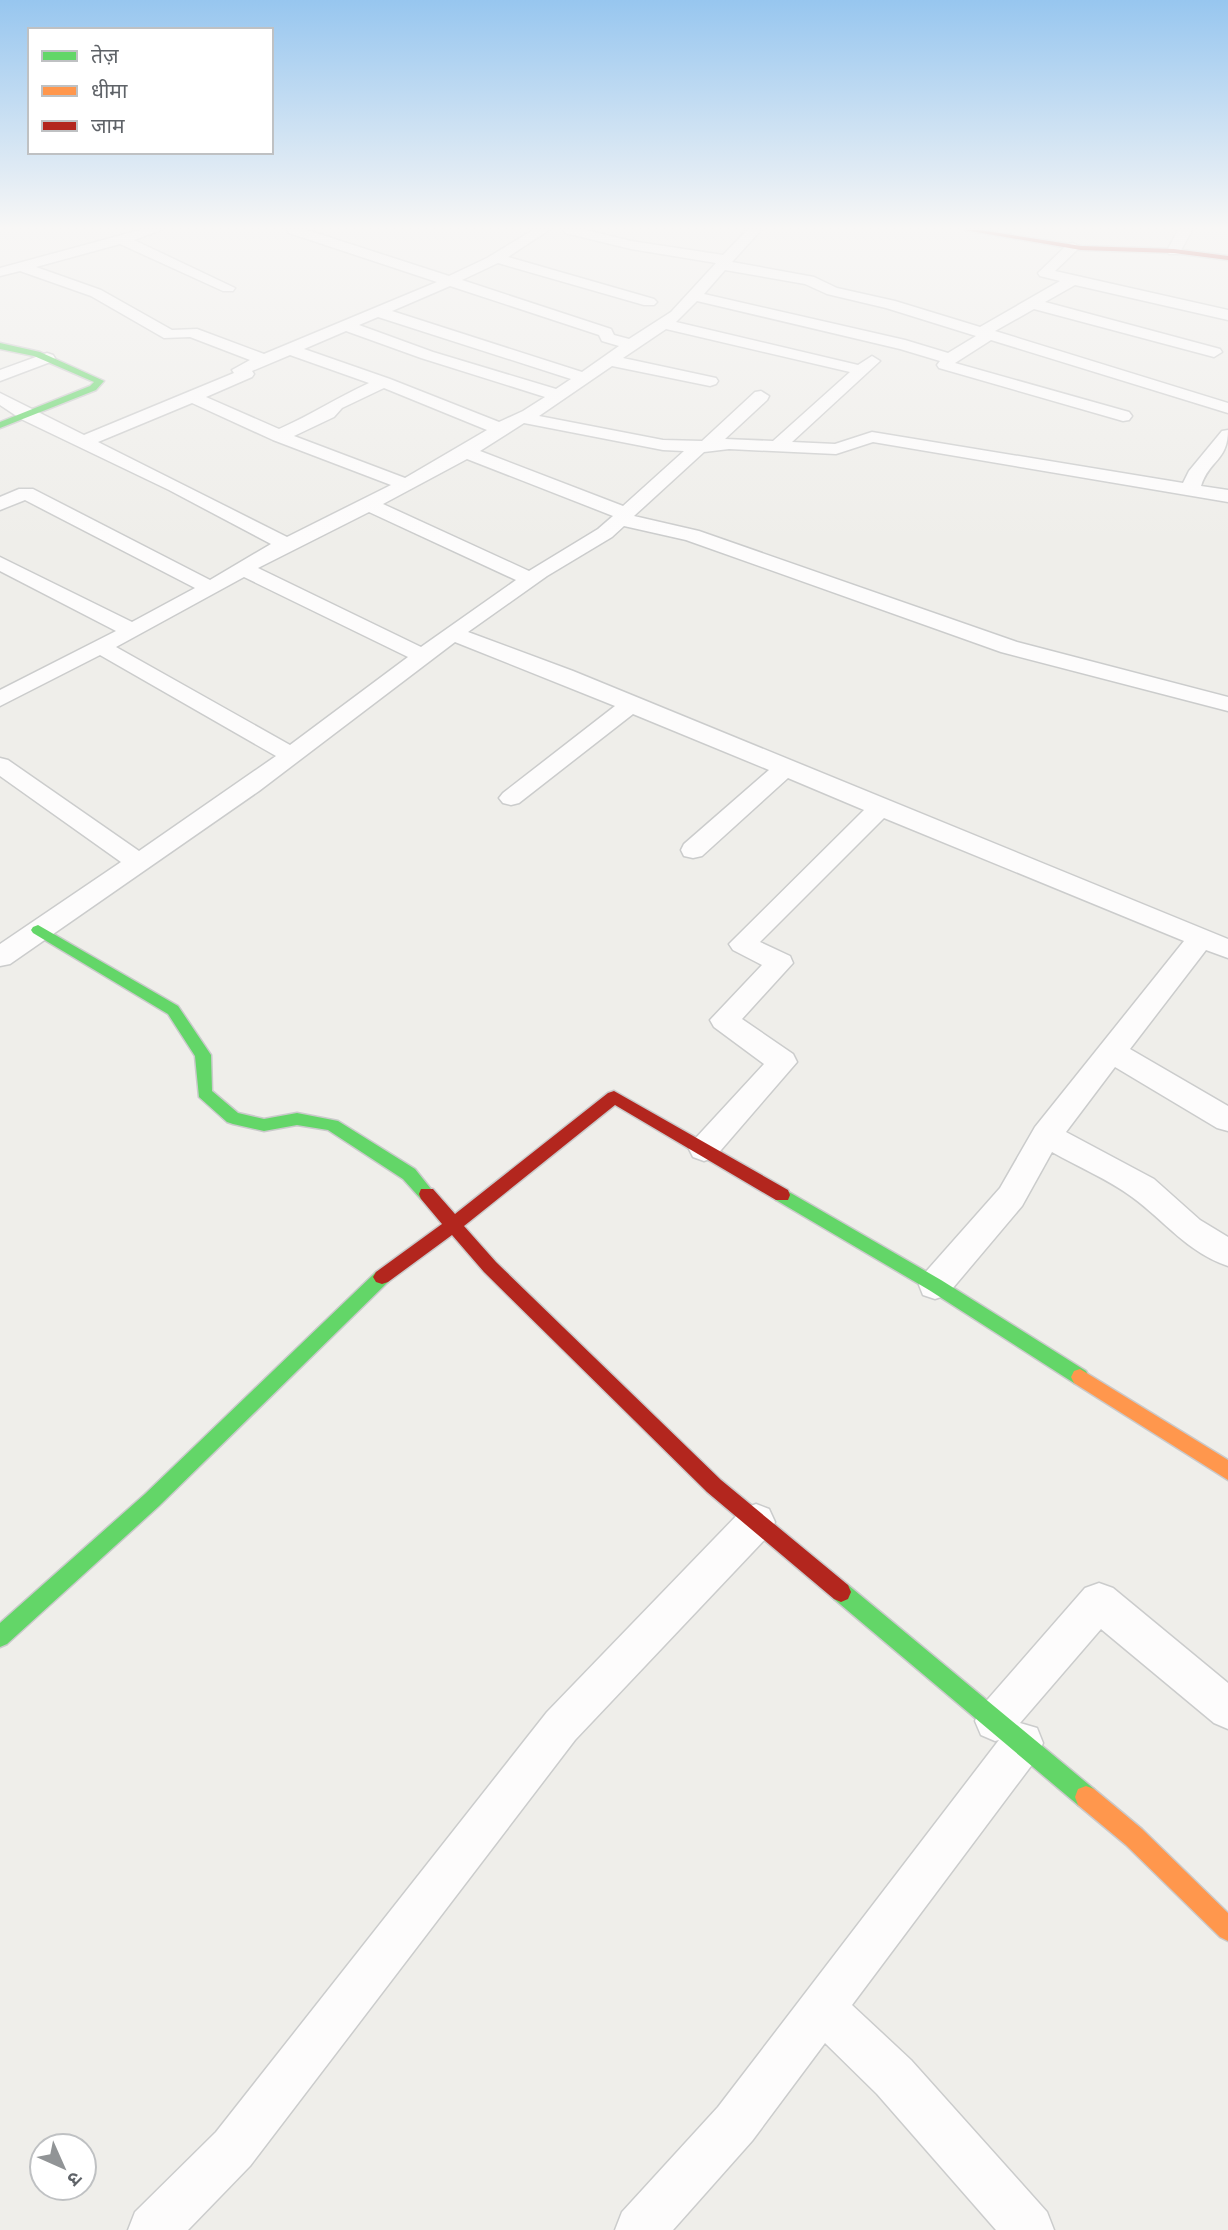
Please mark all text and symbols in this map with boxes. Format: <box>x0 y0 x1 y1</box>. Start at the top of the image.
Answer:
legend <box>28 28 273 154</box>
text: तेज़ <box>91 44 119 67</box>
text: धीमा <box>91 79 128 102</box>
text: जाम <box>91 114 125 137</box>
north arrow <box>28 2132 98 2202</box>
text: उ <box>63 2167 86 2191</box>

